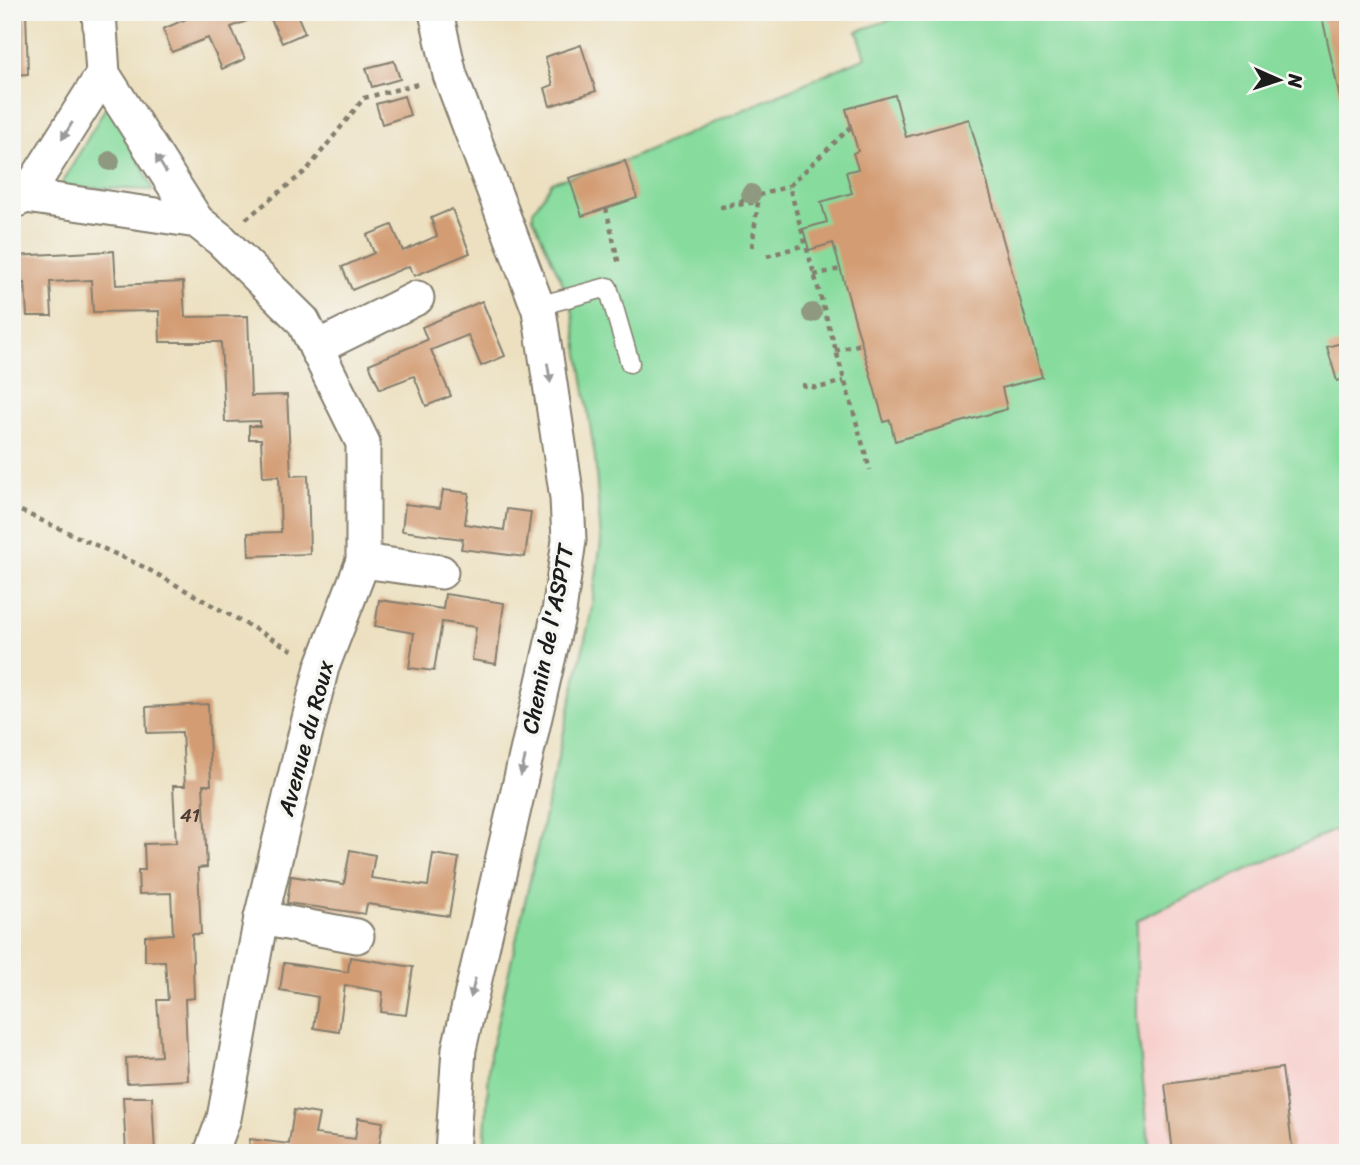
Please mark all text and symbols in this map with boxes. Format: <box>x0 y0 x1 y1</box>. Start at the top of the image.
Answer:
north arrow <box>1244 46 1314 116</box>
text: N <box>1279 72 1312 89</box>
one-way arrow <box>60 122 73 141</box>
one-way arrow <box>154 154 167 173</box>
one-way arrow <box>544 362 555 384</box>
street label: Chemin de l'ASPTT <box>510 540 587 737</box>
street label: Avenue du Roux <box>265 655 347 821</box>
one-way arrow <box>518 755 529 777</box>
house number: 41 <box>180 799 200 832</box>
one-way arrow <box>467 977 478 999</box>

